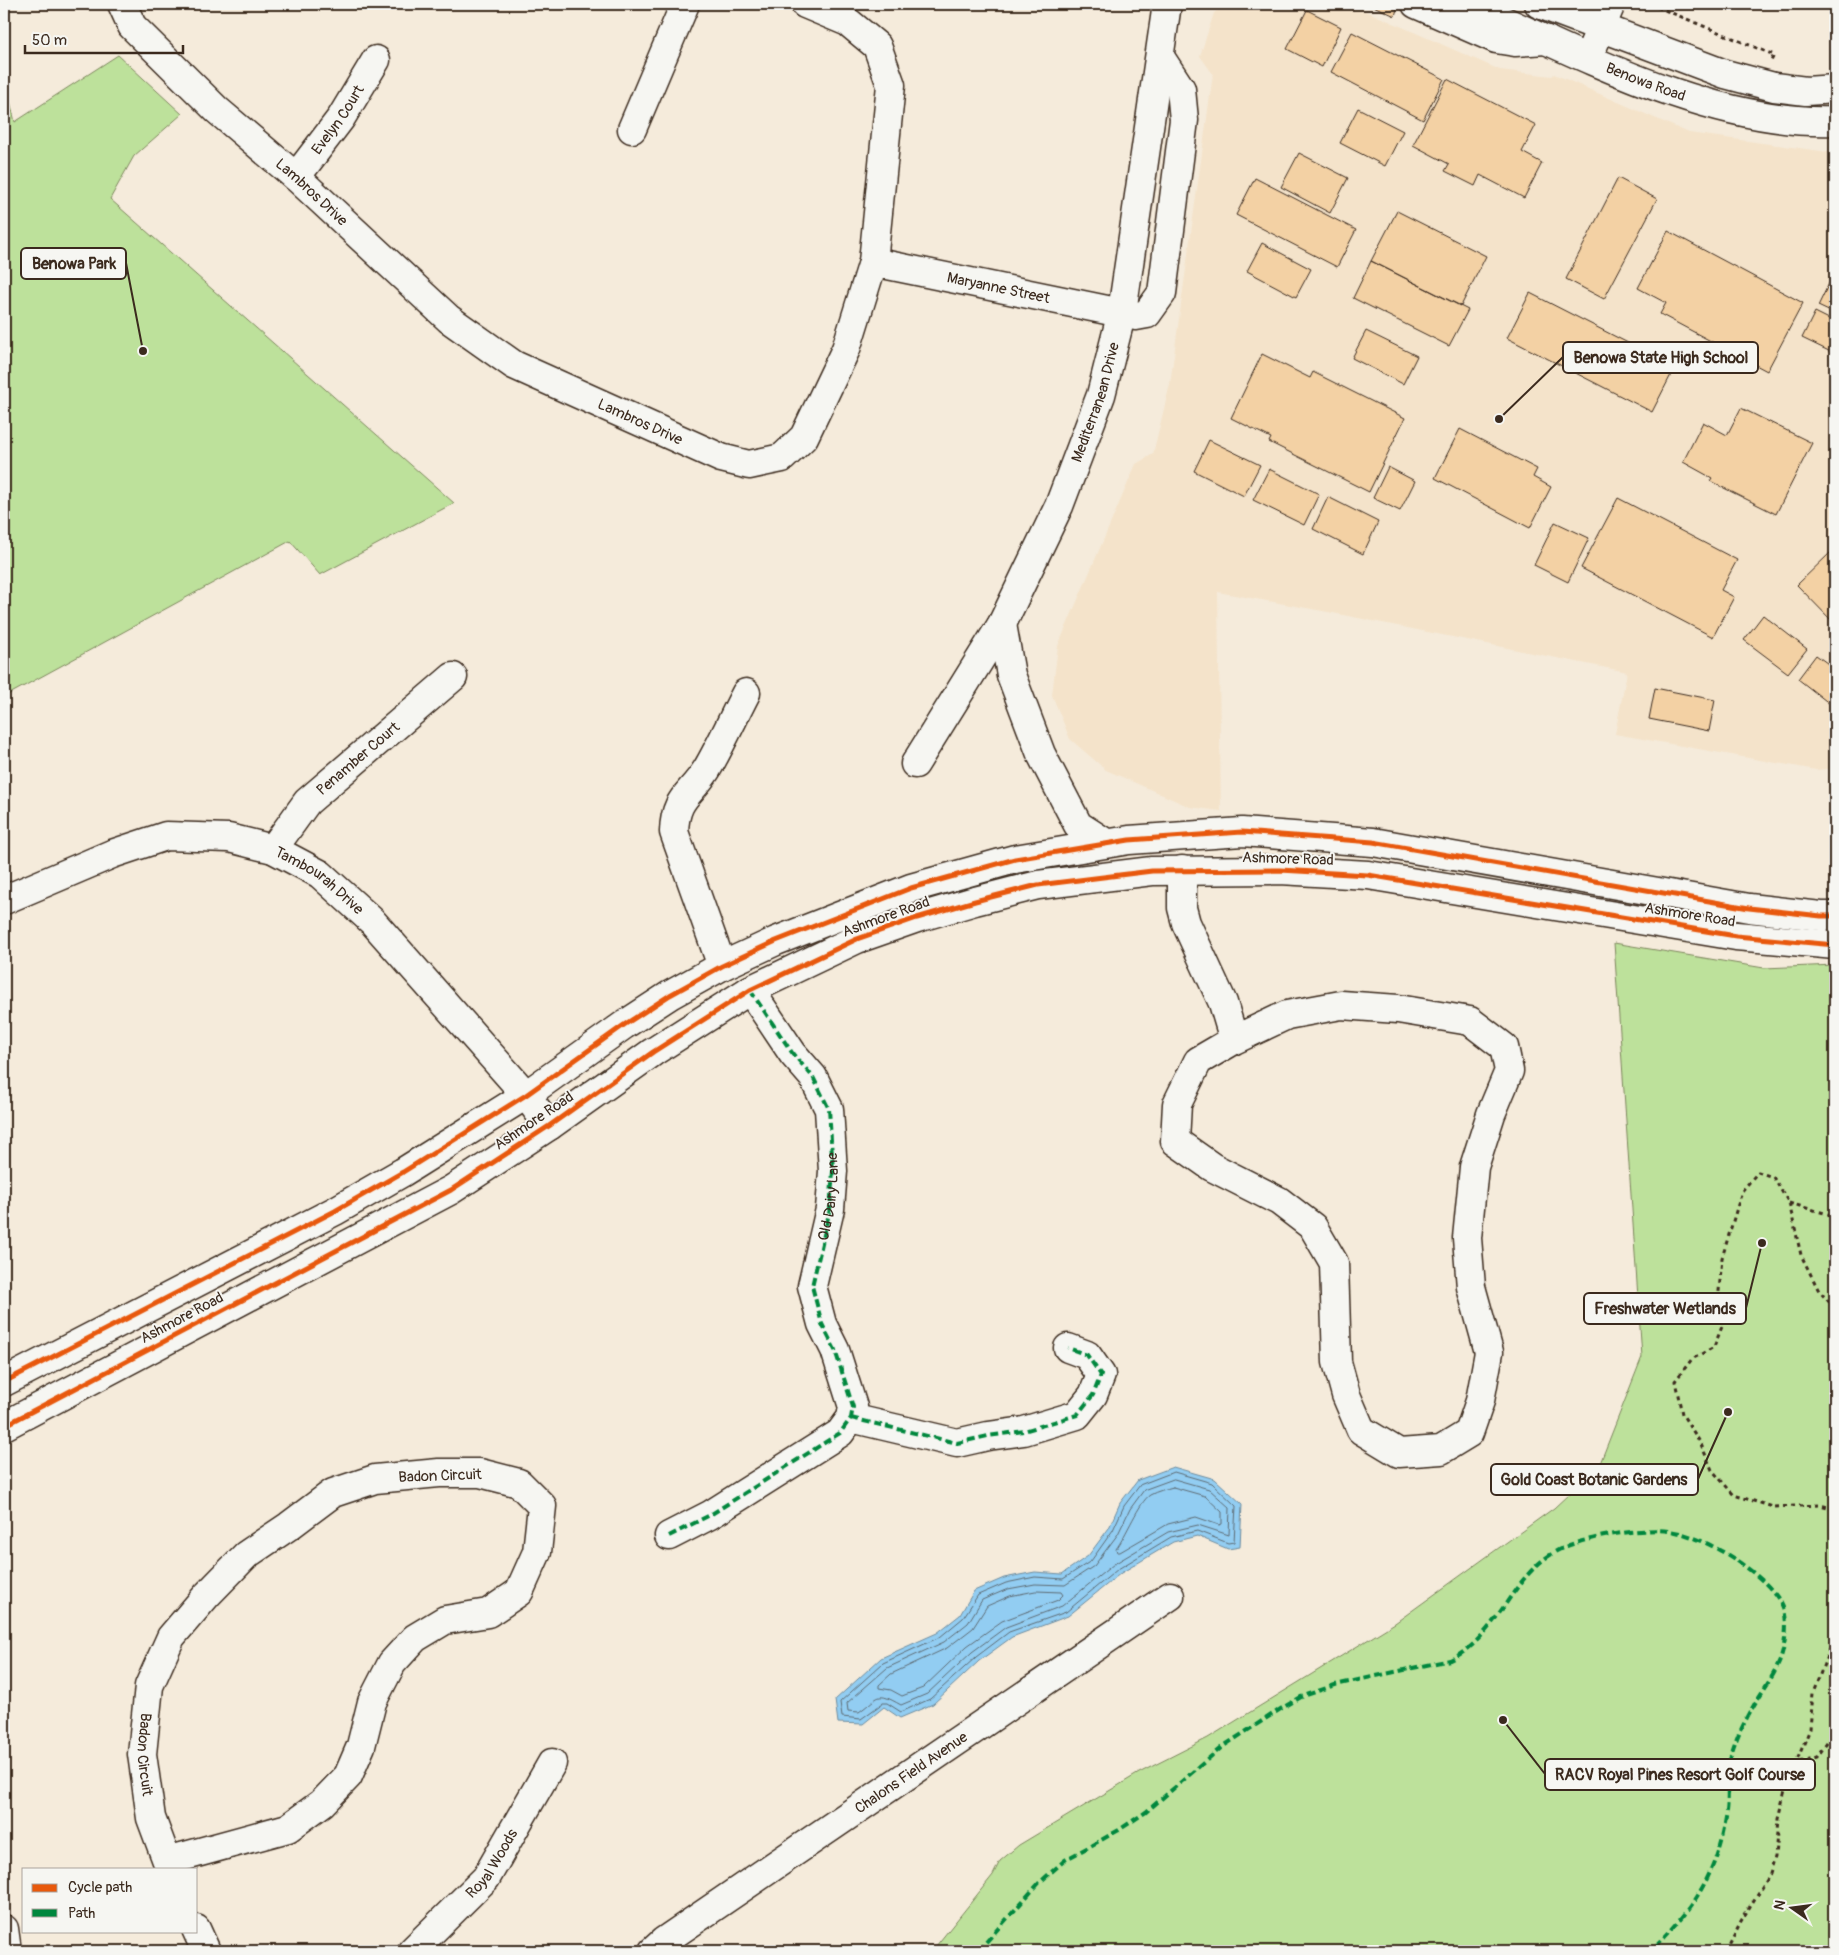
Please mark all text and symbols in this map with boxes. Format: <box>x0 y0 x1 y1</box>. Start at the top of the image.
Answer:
scale bar <box>25 22 182 54</box>
text: 50 m <box>32 31 67 50</box>
street label: Benowa Road <box>1603 58 1688 105</box>
street label: Evelyn Court <box>307 81 369 158</box>
street label: Lambros Drive <box>272 154 352 230</box>
callout: Benowa Park <box>21 248 126 279</box>
text: Benowa Park <box>32 254 116 274</box>
street label: Maryanne Street <box>945 268 1052 308</box>
street label: Mediterranean Drive <box>1067 340 1124 465</box>
callout: Benowa State High School <box>1563 342 1758 373</box>
text: Benowa State High School <box>1574 348 1749 368</box>
street label: Lambros Drive <box>595 394 686 449</box>
street label: Penamber Court <box>312 717 404 799</box>
street label: Tambourah Drive <box>272 842 368 919</box>
street label: Ashmore Road <box>1242 848 1334 870</box>
street label: Ashmore Road <box>840 892 932 942</box>
street label: Ashmore Road <box>1643 898 1737 932</box>
street label: Ashmore Road <box>491 1088 577 1154</box>
street label: Old Dairy Lane <box>813 1151 843 1242</box>
street label: Ashmore Road <box>137 1288 227 1348</box>
callout: Freshwater Wetlands <box>1584 1293 1746 1324</box>
text: Freshwater Wetlands <box>1594 1299 1737 1319</box>
callout: Gold Coast Botanic Gardens <box>1491 1464 1698 1495</box>
street label: Badon Circuit <box>398 1465 483 1487</box>
text: Gold Coast Botanic Gardens <box>1501 1470 1688 1490</box>
street label: Badon Circuit <box>132 1712 157 1798</box>
street label: Chalons Field Avenue <box>851 1727 972 1818</box>
callout: RACV Royal Pines Resort Golf Course <box>1545 1759 1815 1790</box>
text: RACV Royal Pines Resort Golf Course <box>1555 1765 1806 1785</box>
street label: Royal Woods <box>462 1825 522 1902</box>
legend <box>22 1868 198 1932</box>
text: Cycle path <box>68 1878 132 1897</box>
north arrow <box>1766 1882 1816 1932</box>
text: N <box>1770 1898 1789 1912</box>
text: Path <box>68 1904 95 1923</box>

